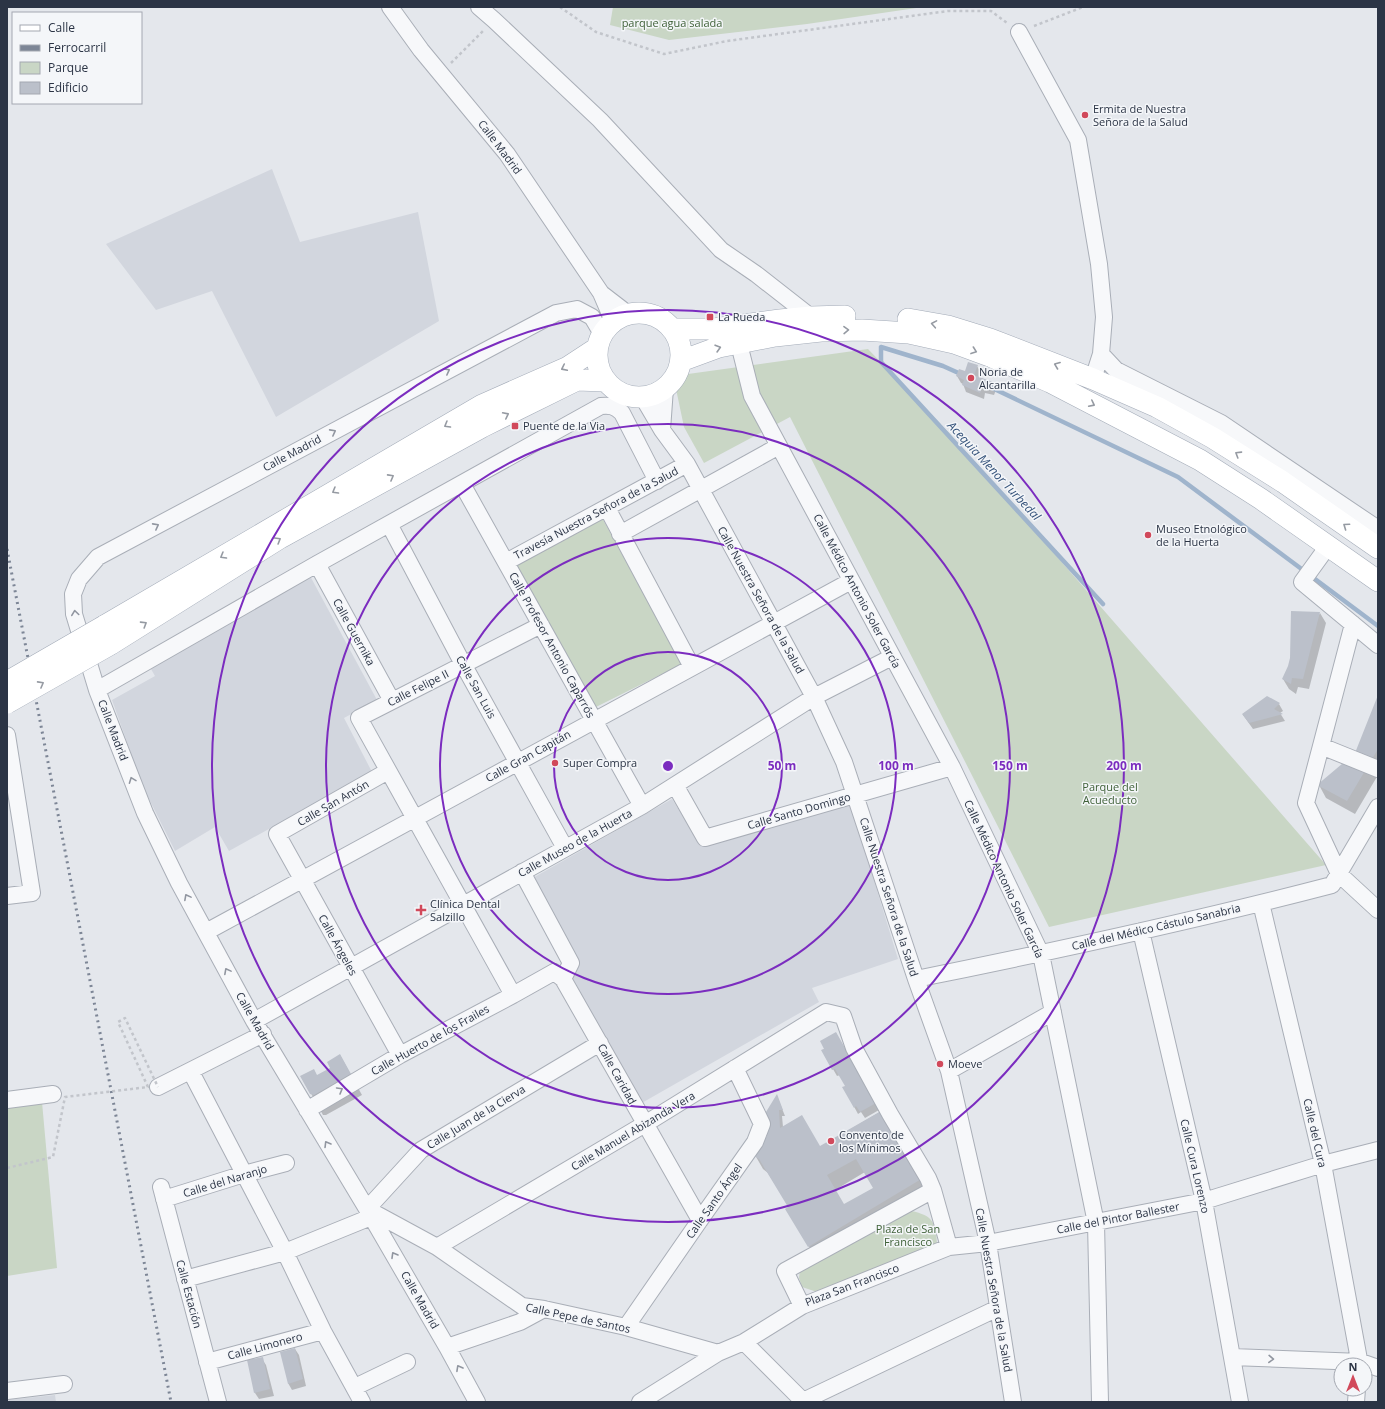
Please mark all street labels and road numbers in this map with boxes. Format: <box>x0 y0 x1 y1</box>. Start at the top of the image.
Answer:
street label: Calle Madrid <box>475 116 526 177</box>
street label: Calle Madrid <box>260 431 324 474</box>
street label: Travesía Nuestra Señora de la Salud <box>511 463 681 562</box>
street label: Calle Médico Antonio Soler García <box>810 511 905 671</box>
street label: Calle Nuestra Señora de la Salud <box>715 523 808 676</box>
street label: Calle Profesor Antonio Caparrós <box>506 569 599 720</box>
street label: Calle Guernika <box>330 596 379 668</box>
street label: Calle San Luis <box>453 653 500 721</box>
street label: Calle Felipe II <box>385 666 451 709</box>
street label: Calle Madrid <box>95 697 132 763</box>
street label: Calle Gran Capitán <box>483 726 573 785</box>
street label: Calle San Antón <box>294 776 371 829</box>
street label: Calle Santo Domingo <box>745 788 853 832</box>
street label: Calle Médico Antonio Soler García <box>961 797 1048 960</box>
street label: Calle Museo de la Huerta <box>515 805 634 880</box>
street label: Calle Nuestra Señora de la Salud <box>857 815 922 978</box>
street label: Calle del Médico Cástulo Sanabria <box>1070 900 1242 953</box>
street label: Calle Ángeles <box>315 912 361 978</box>
street label: Calle Madrid <box>233 989 278 1052</box>
street label: Calle Huerto de los Frailes <box>368 1001 492 1078</box>
street label: Calle Caridad <box>595 1041 640 1107</box>
street label: Calle Juan de la Cierva <box>424 1081 528 1152</box>
street label: Calle Manuel Abizanda Vera <box>568 1087 698 1174</box>
street label: Calle del Cura <box>1300 1097 1331 1169</box>
street label: Calle Cura Lorenzo <box>1177 1117 1214 1215</box>
street label: Calle del Naranjo <box>181 1160 269 1200</box>
street label: Calle Santo Ángel <box>682 1160 745 1241</box>
street label: Calle del Pintor Ballester <box>1055 1198 1181 1237</box>
street label: Calle Nuestra Señora de la Salud <box>973 1207 1016 1373</box>
street label: Calle Estación <box>173 1258 206 1330</box>
street label: Plaza San Francisco <box>803 1260 901 1309</box>
street label: Calle Madrid <box>398 1268 443 1331</box>
street label: Calle Pepe de Santos <box>524 1299 632 1336</box>
street label: Calle Limonero <box>226 1328 304 1363</box>

